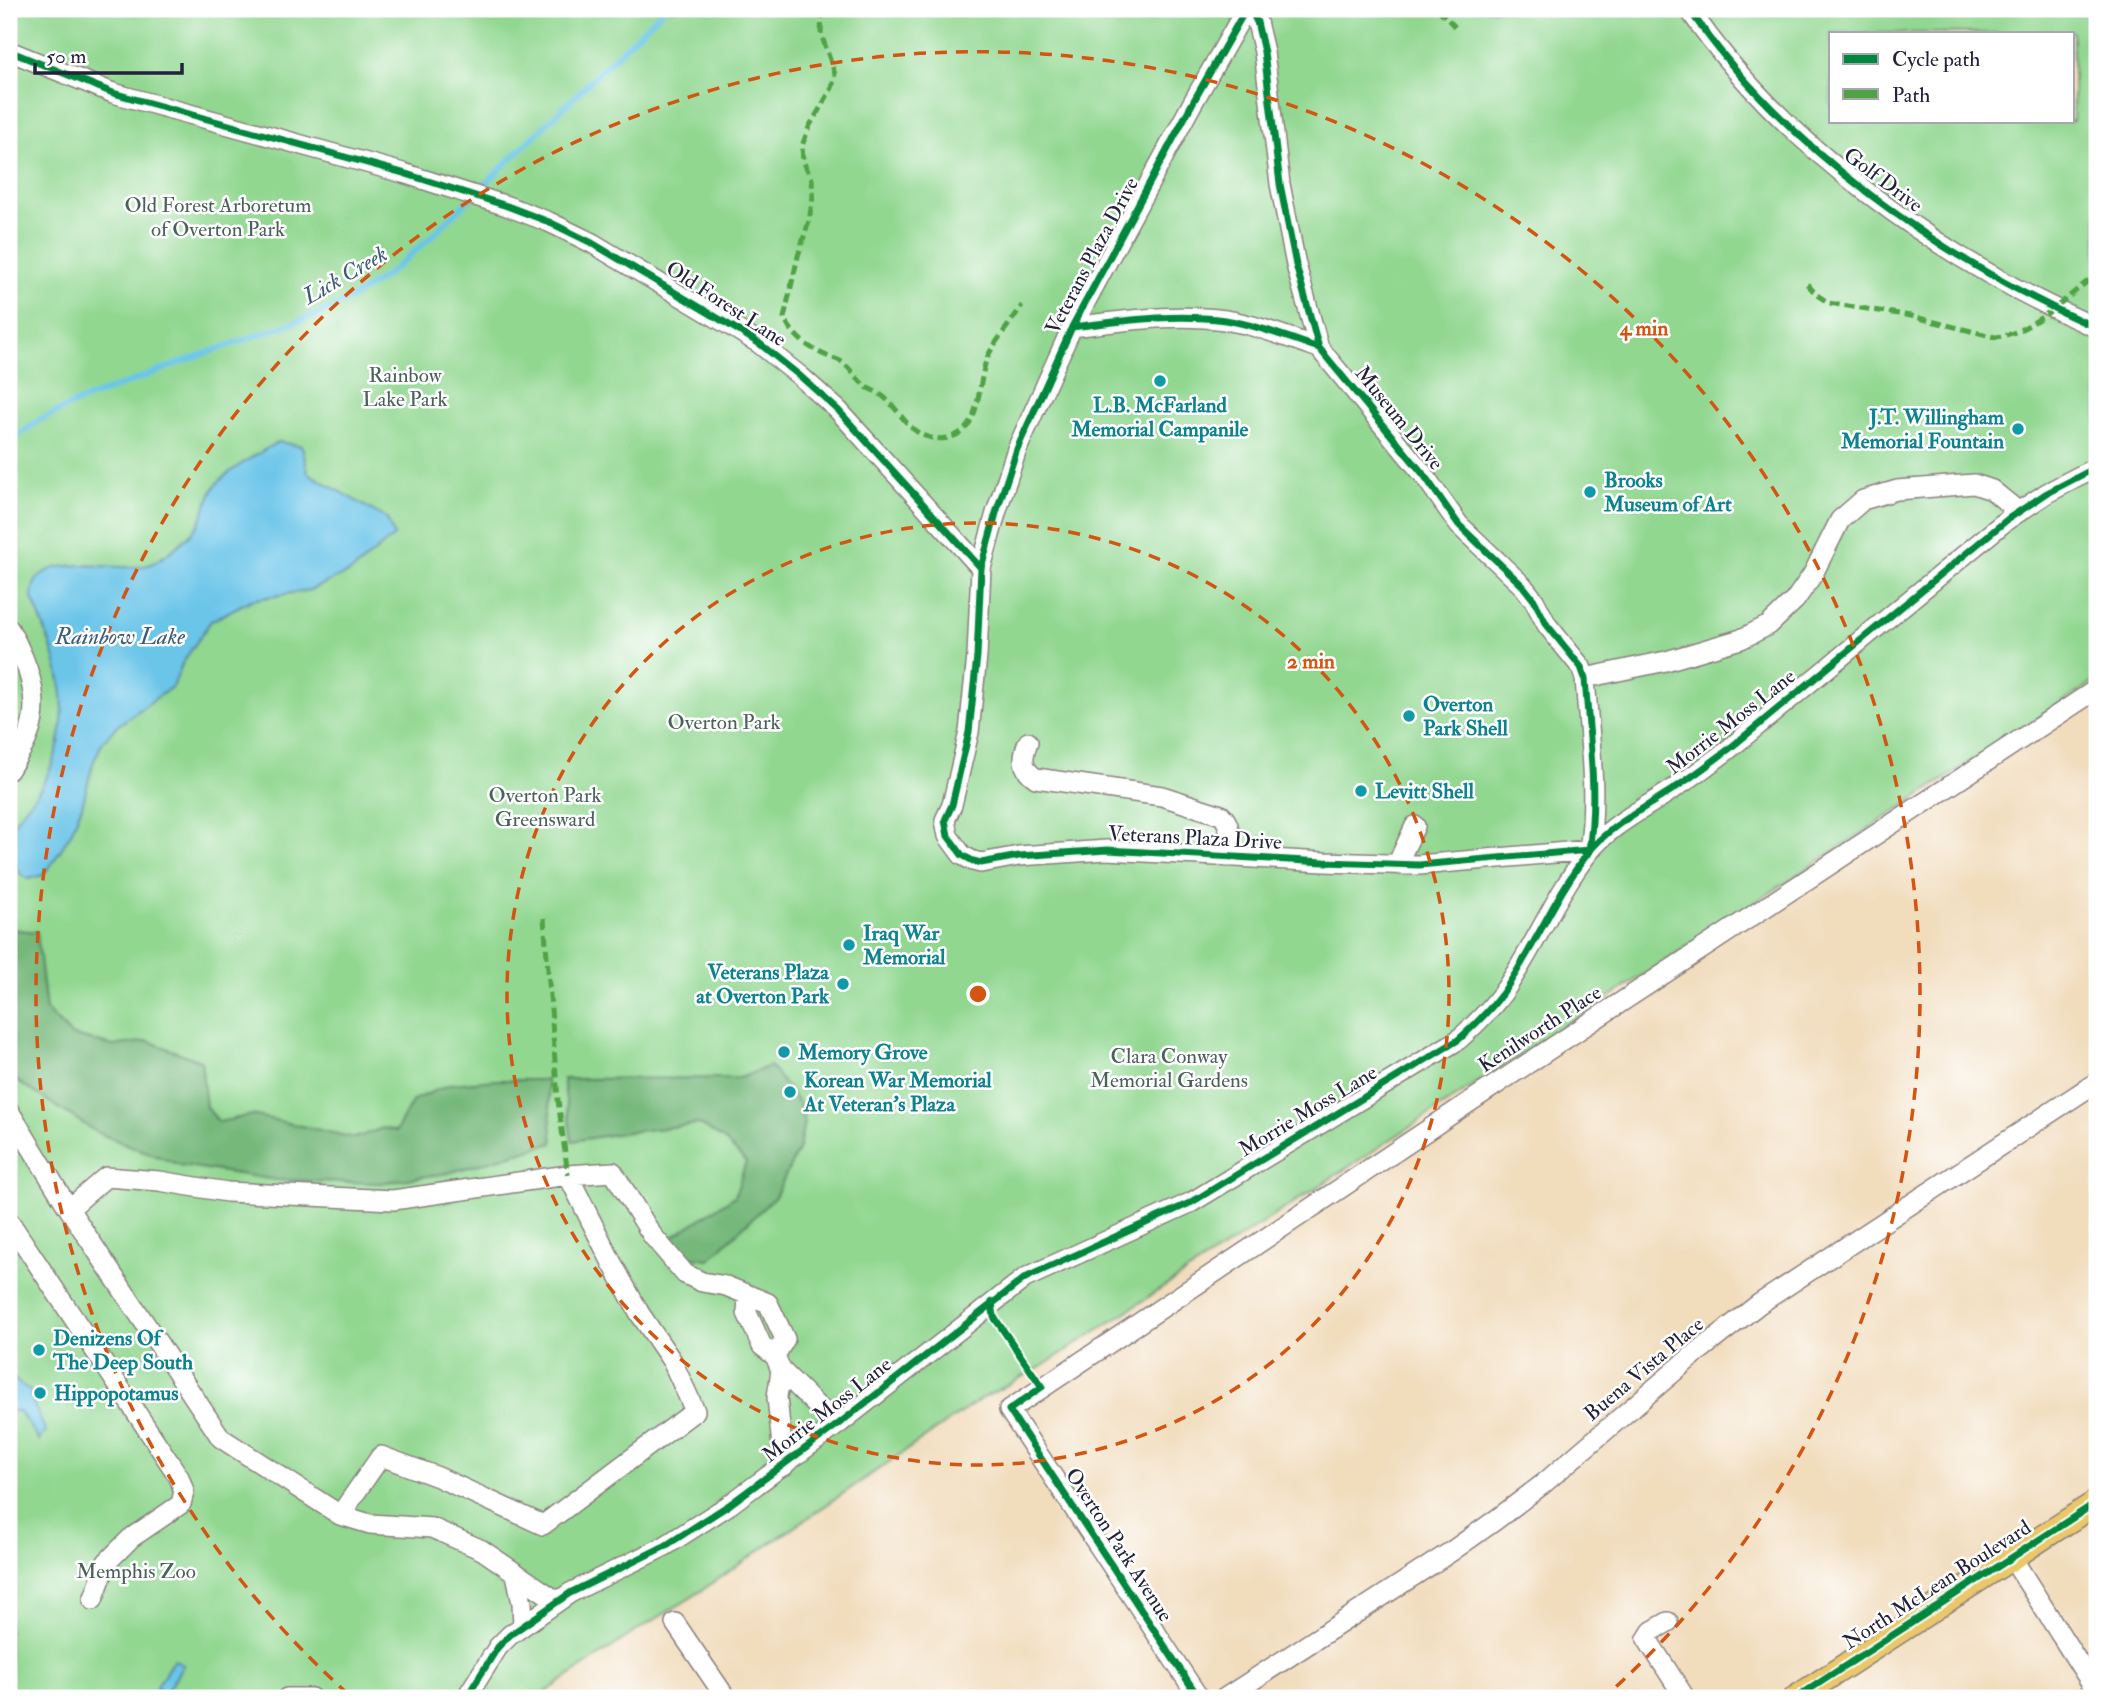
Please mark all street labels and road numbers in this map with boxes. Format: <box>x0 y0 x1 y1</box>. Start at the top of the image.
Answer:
street label: Golf Drive <box>1838 141 1928 219</box>
street label: Veterans Plaza Drive <box>1039 173 1145 339</box>
street label: Old Forest Lane <box>661 255 791 353</box>
street label: Museum Drive <box>1349 360 1449 476</box>
street label: Morrie Moss Lane <box>1661 663 1801 781</box>
street label: Veterans Plaza Drive <box>1107 820 1283 856</box>
street label: Kenilworth Place <box>1473 979 1607 1079</box>
street label: Morrie Moss Lane <box>1234 1059 1382 1163</box>
street label: Buena Vista Place <box>1579 1311 1710 1427</box>
street label: Morrie Moss Lane <box>757 1351 897 1469</box>
street label: Overton Park Avenue <box>1059 1463 1179 1627</box>
street label: North McLean Boulevard <box>1838 1514 2037 1656</box>

